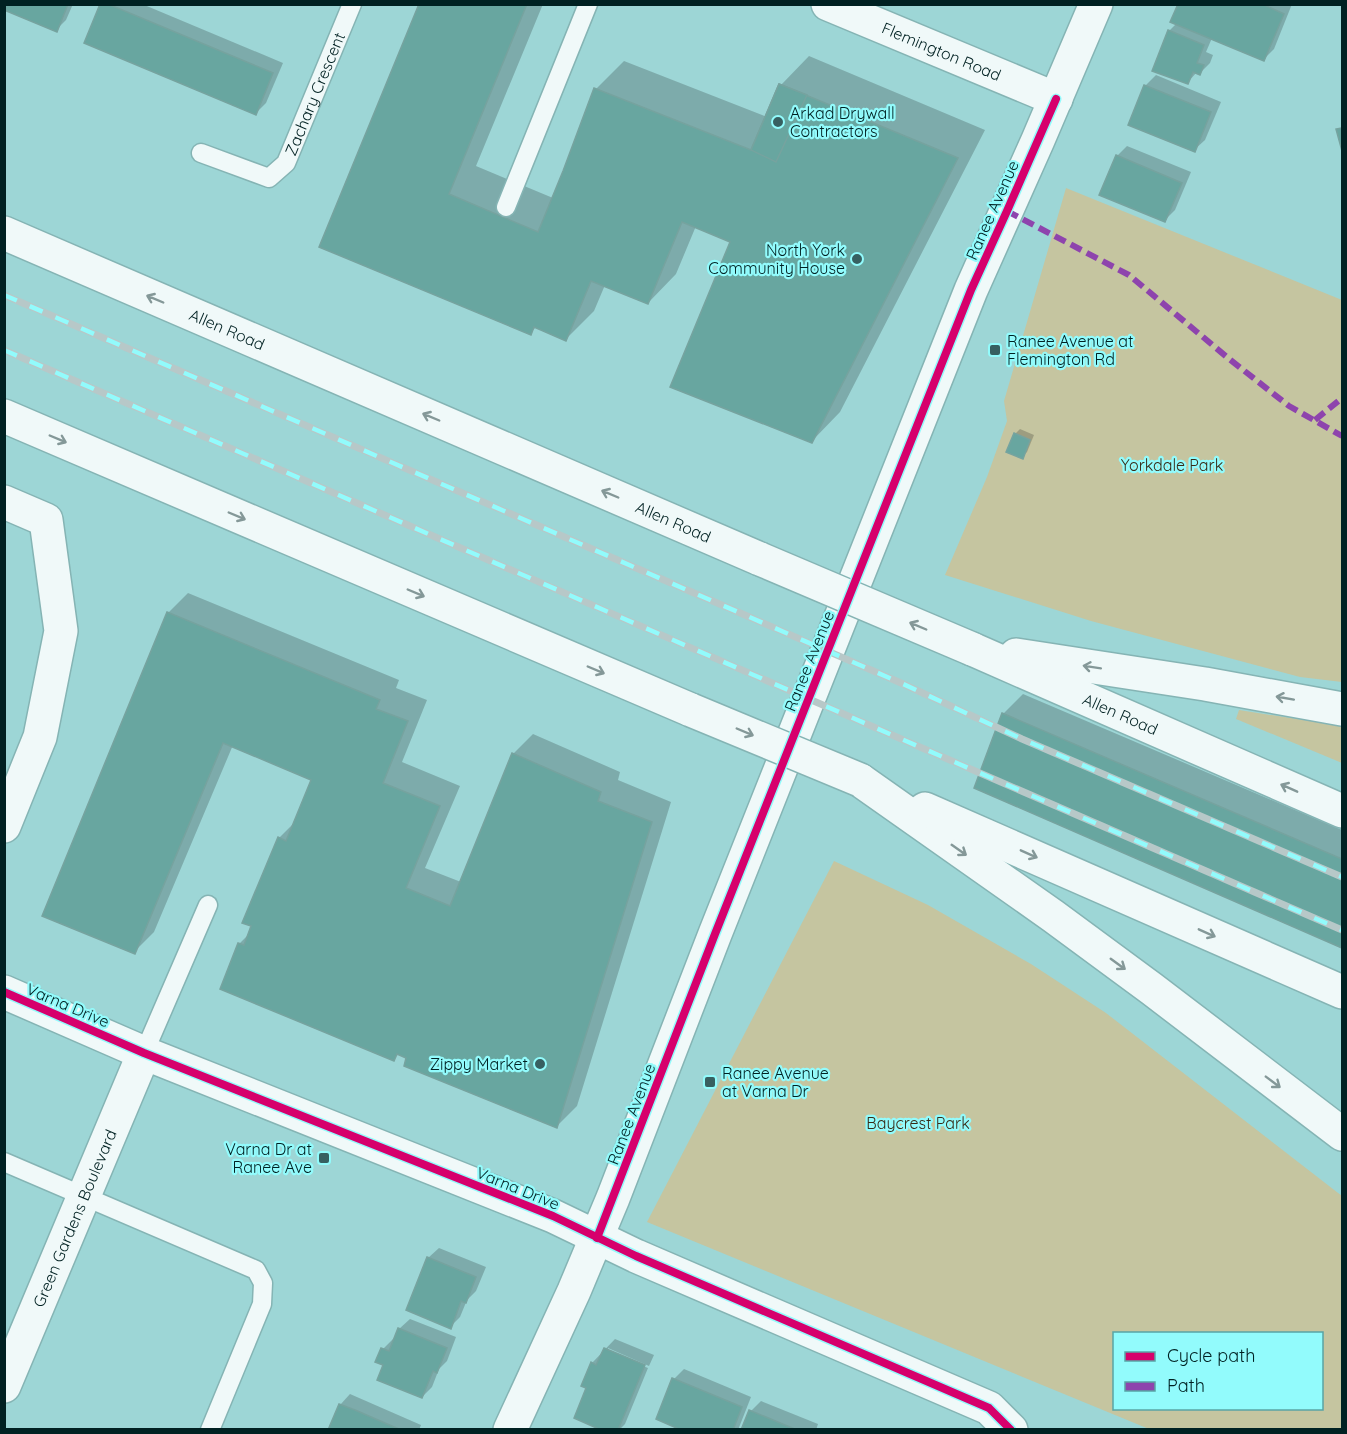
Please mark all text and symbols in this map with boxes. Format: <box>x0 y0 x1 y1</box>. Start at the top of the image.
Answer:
street label: Flemington Road <box>879 18 1004 85</box>
street label: Zachary Crescent <box>280 29 349 158</box>
place label: Arkad Drywall Contractors <box>790 103 895 141</box>
marker: Arkad Drywall Contractors <box>771 115 785 129</box>
street label: Ranee Avenue <box>961 157 1023 263</box>
place label: North York Community House <box>708 240 845 278</box>
marker: North York Community House <box>850 252 864 266</box>
one-way arrow <box>147 292 165 304</box>
street label: Allen Road <box>186 304 268 354</box>
place label: Ranee Avenue at Flemington Rd <box>1007 331 1133 369</box>
marker: Ranee Avenue at Flemington Rd <box>988 343 1002 357</box>
one-way arrow <box>422 411 441 422</box>
one-way arrow <box>49 433 67 445</box>
park label: Yorkdale Park <box>1121 455 1223 475</box>
one-way arrow <box>601 488 619 499</box>
street label: Allen Road <box>633 497 714 547</box>
one-way arrow <box>228 511 246 522</box>
one-way arrow <box>407 588 425 599</box>
street label: Ranee Avenue <box>780 608 838 714</box>
one-way arrow <box>910 620 928 631</box>
one-way arrow <box>1083 661 1103 672</box>
one-way arrow <box>586 665 604 676</box>
street label: Allen Road <box>1080 689 1161 739</box>
one-way arrow <box>1276 693 1295 704</box>
one-way arrow <box>735 727 754 738</box>
one-way arrow <box>1280 782 1299 793</box>
one-way arrow <box>951 844 967 856</box>
one-way arrow <box>1020 850 1038 861</box>
one-way arrow <box>1198 928 1216 939</box>
one-way arrow <box>1109 958 1125 970</box>
street label: Varna Drive <box>24 979 112 1031</box>
place label: Zippy Market <box>430 1054 528 1074</box>
marker: Zippy Market <box>533 1057 547 1071</box>
street label: Ranee Avenue <box>603 1061 659 1167</box>
place label: Ranee Avenue at Varna Dr <box>722 1063 829 1101</box>
marker: Ranee Avenue at Varna Dr <box>703 1075 717 1089</box>
one-way arrow <box>1265 1075 1281 1088</box>
park label: Baycrest Park <box>866 1113 970 1133</box>
street label: Green Gardens Boulevard <box>28 1126 121 1310</box>
place label: Varna Dr at Ranee Ave <box>225 1139 312 1177</box>
marker: Varna Dr at Ranee Ave <box>317 1151 331 1165</box>
street label: Varna Drive <box>473 1162 563 1214</box>
legend <box>1113 1332 1323 1410</box>
text: Cycle path <box>1167 1344 1255 1367</box>
text: Path <box>1167 1374 1205 1397</box>

